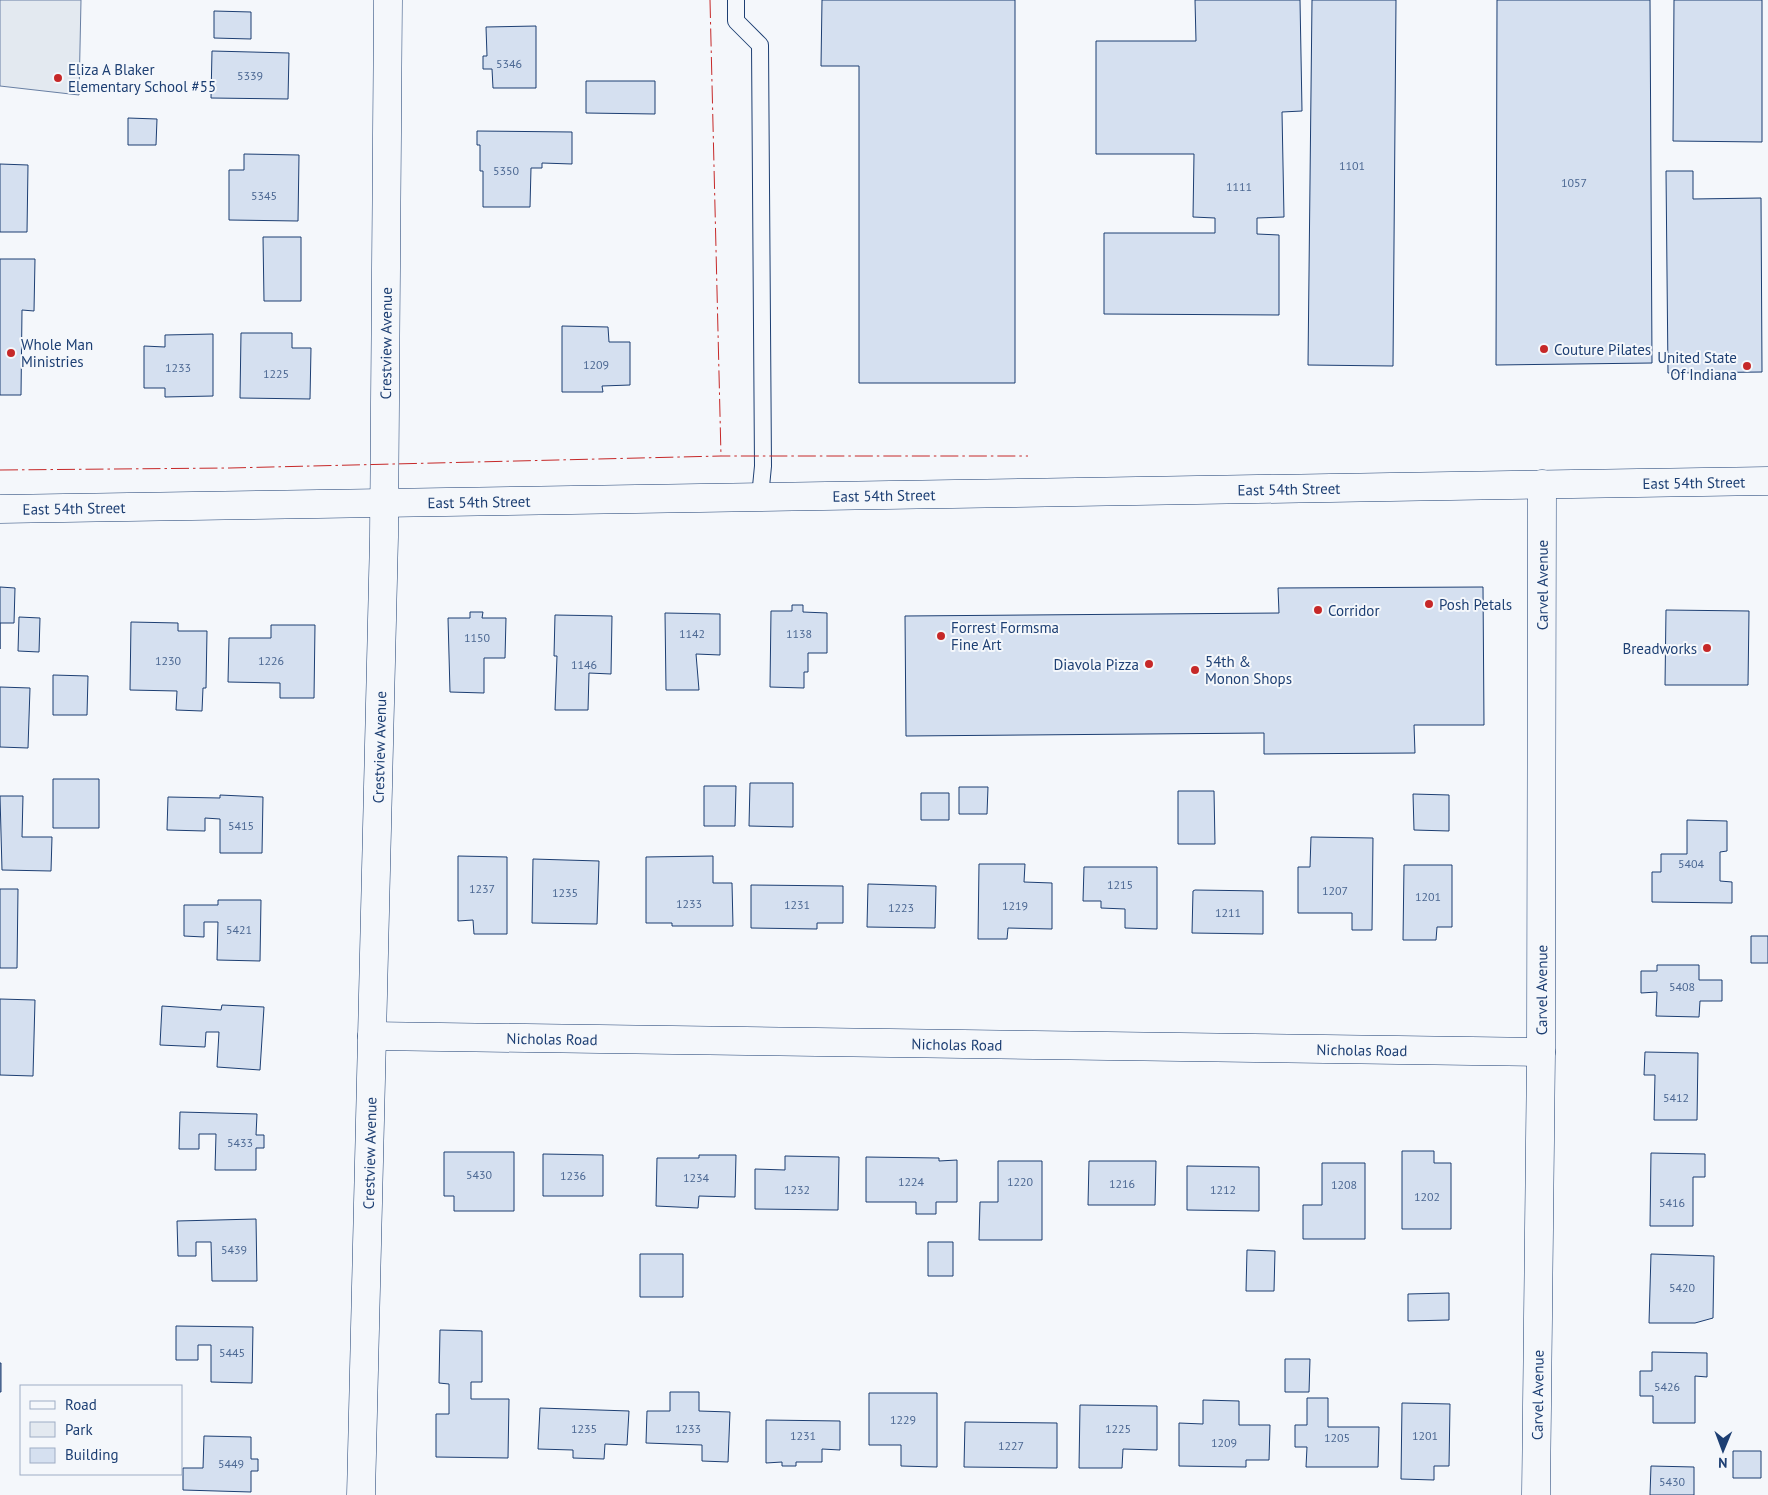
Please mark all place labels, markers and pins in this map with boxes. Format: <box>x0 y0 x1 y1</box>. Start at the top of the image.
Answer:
place label: Eliza A Blaker Elementary School #55 <box>68 60 216 96</box>
marker: Eliza A Blaker Elementary School #55 <box>52 72 64 84</box>
place label: Whole Man Ministries <box>21 335 93 371</box>
place label: Couture Pilates <box>1554 340 1651 359</box>
marker: Couture Pilates <box>1538 343 1550 355</box>
marker: Whole Man Ministries <box>5 347 17 359</box>
place label: United State Of Indiana <box>1657 348 1737 384</box>
marker: United State Of Indiana <box>1741 360 1753 372</box>
place label: Posh Petals <box>1439 595 1512 614</box>
marker: Posh Petals <box>1423 598 1435 610</box>
place label: Corridor <box>1328 601 1380 620</box>
marker: Corridor <box>1312 604 1324 616</box>
place label: Forrest Formsma Fine Art <box>951 618 1059 654</box>
marker: Forrest Formsma Fine Art <box>935 630 947 642</box>
place label: Breadworks <box>1623 639 1697 658</box>
marker: Breadworks <box>1701 642 1713 654</box>
place label: 54th & Monon Shops <box>1205 652 1292 688</box>
place label: Diavola Pizza <box>1054 655 1139 674</box>
marker: Diavola Pizza <box>1143 658 1155 670</box>
marker: 54th & Monon Shops <box>1189 664 1201 676</box>

